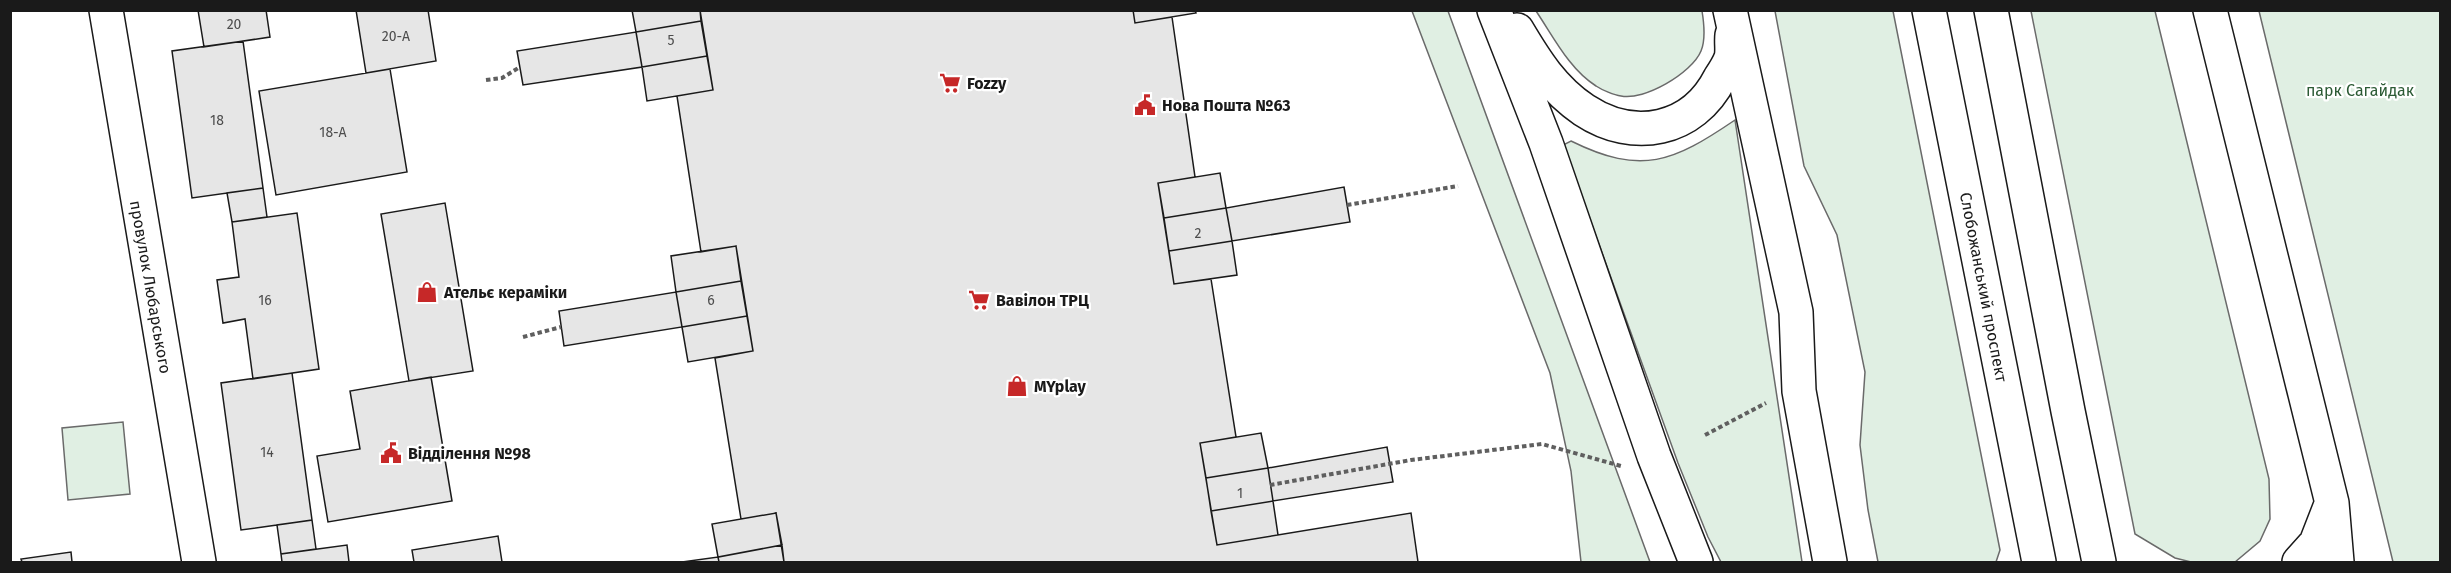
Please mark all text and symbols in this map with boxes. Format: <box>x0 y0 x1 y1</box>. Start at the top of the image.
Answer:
house number: 20 <box>227 16 242 33</box>
house number: 20-А <box>382 28 410 45</box>
house number: 5 <box>667 32 675 49</box>
supermarket icon: Fozzy <box>938 71 962 95</box>
place label: Fozzy <box>967 74 1007 93</box>
park label: парк Сагайдак <box>2306 81 2415 100</box>
public building icon: Нова Пошта №63 <box>1133 93 1157 117</box>
place label: Нова Пошта №63 <box>1162 96 1291 115</box>
house number: 18 <box>210 112 224 129</box>
house number: 18-А <box>319 124 347 141</box>
street label: Слобожанський проспект <box>1956 191 2011 384</box>
street label: провулок Любарського <box>126 199 175 375</box>
house number: 2 <box>1195 225 1202 242</box>
shop icon: Ательє кераміки <box>415 280 439 304</box>
place label: Ательє кераміки <box>443 283 567 302</box>
supermarket icon: Вавілон ТРЦ <box>967 288 991 312</box>
place label: Вавілон ТРЦ <box>996 291 1089 310</box>
house number: 16 <box>258 292 272 309</box>
house number: 6 <box>707 292 715 309</box>
shop icon: MYplay <box>1005 374 1029 398</box>
place label: MYplay <box>1034 377 1087 396</box>
public building icon: Відділення №98 <box>379 441 403 465</box>
house number: 14 <box>260 444 274 461</box>
place label: Відділення №98 <box>408 444 531 463</box>
house number: 1 <box>1237 485 1243 502</box>

